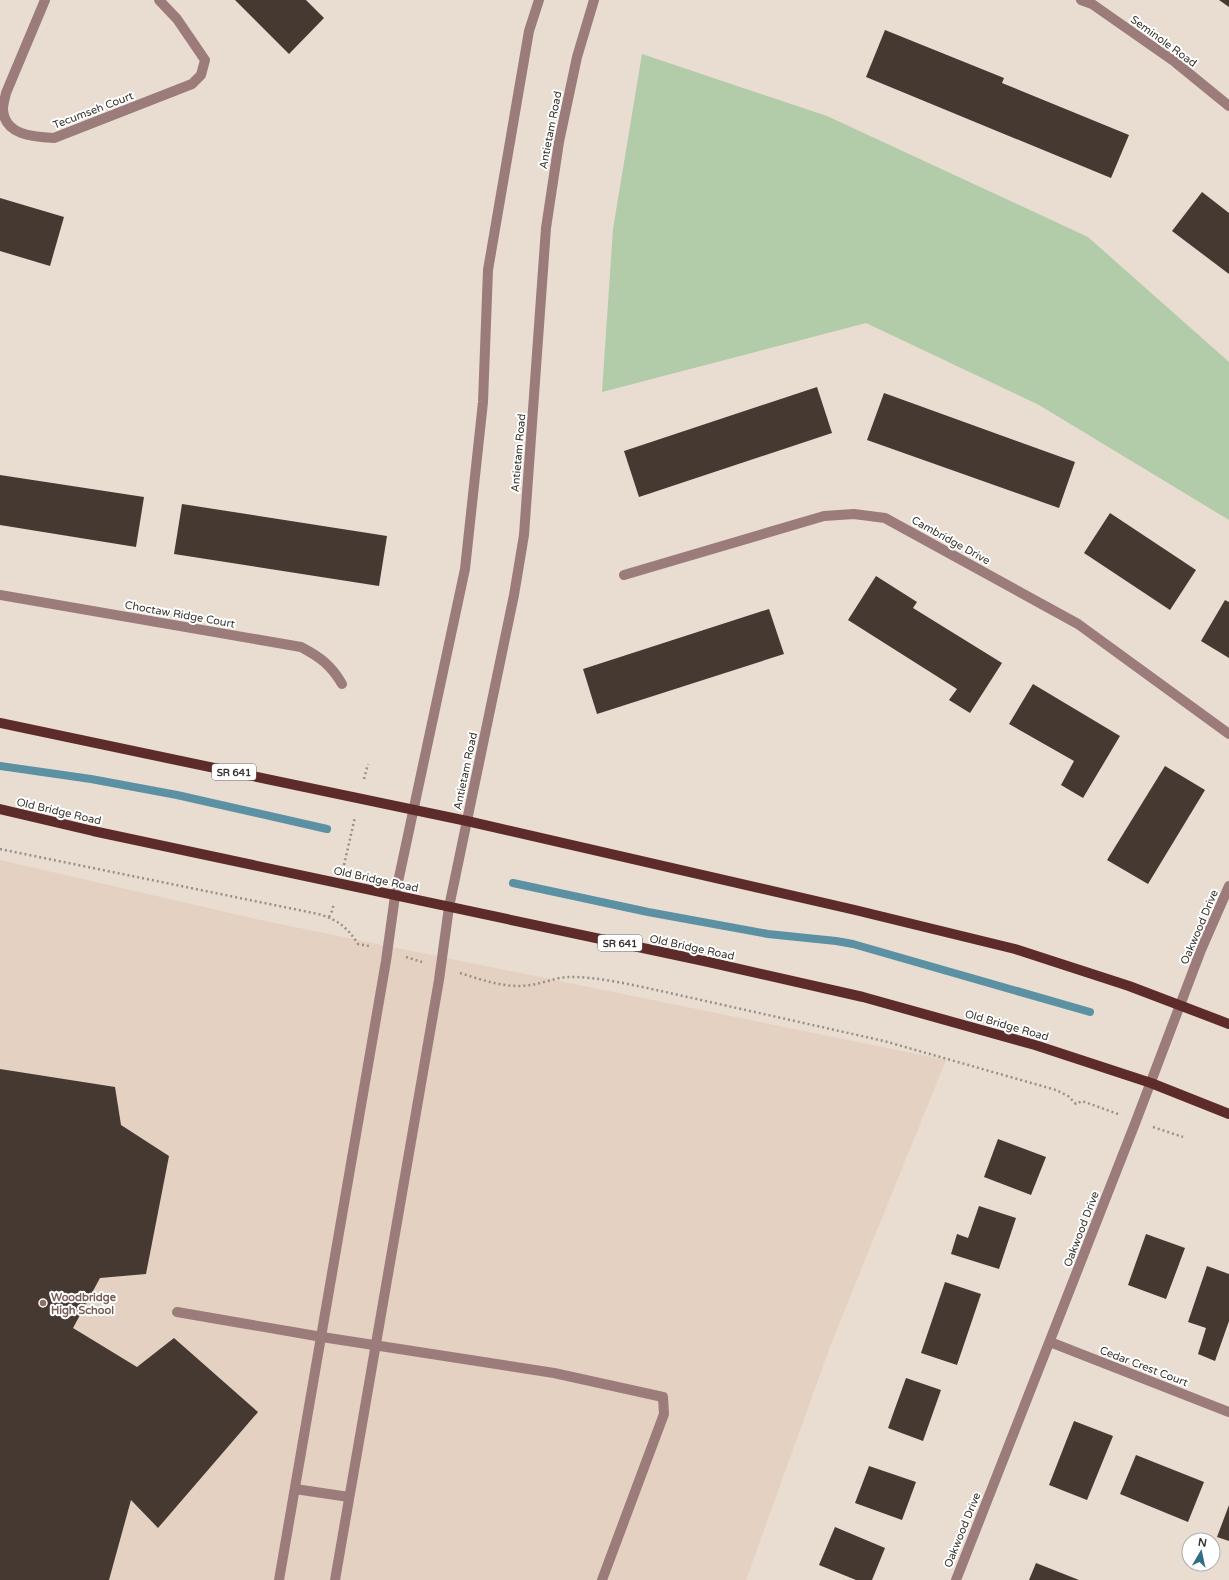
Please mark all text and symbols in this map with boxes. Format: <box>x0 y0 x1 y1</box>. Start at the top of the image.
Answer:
street label: Seminole Road <box>1128 13 1199 70</box>
street label: Tecumseh Court <box>51 89 135 132</box>
street label: Antietam Road <box>537 90 564 170</box>
street label: Antietam Road <box>509 413 528 493</box>
street label: Cambridge Drive <box>909 513 992 567</box>
street label: Choctaw Ridge Court <box>124 598 236 631</box>
street label: Antietam Road <box>451 731 480 811</box>
road number: SR 641 <box>212 764 256 780</box>
street label: Old Bridge Road <box>15 795 103 828</box>
street label: Old Bridge Road <box>332 864 420 895</box>
street label: Oakwood Drive <box>1178 888 1221 967</box>
street label: Old Bridge Road <box>648 932 736 963</box>
road number: SR 641 <box>598 935 642 951</box>
street label: Old Bridge Road <box>964 1007 1050 1044</box>
street label: Oakwood Drive <box>1061 1190 1102 1269</box>
place label: Woodbridge High School <box>51 1291 117 1318</box>
marker: Woodbridge High School <box>38 1298 48 1308</box>
street label: Cedar Crest Court <box>1098 1344 1190 1389</box>
street label: Oakwood Drive <box>941 1491 983 1570</box>
north arrow <box>1181 1532 1221 1572</box>
text: N <box>1197 1536 1208 1550</box>

